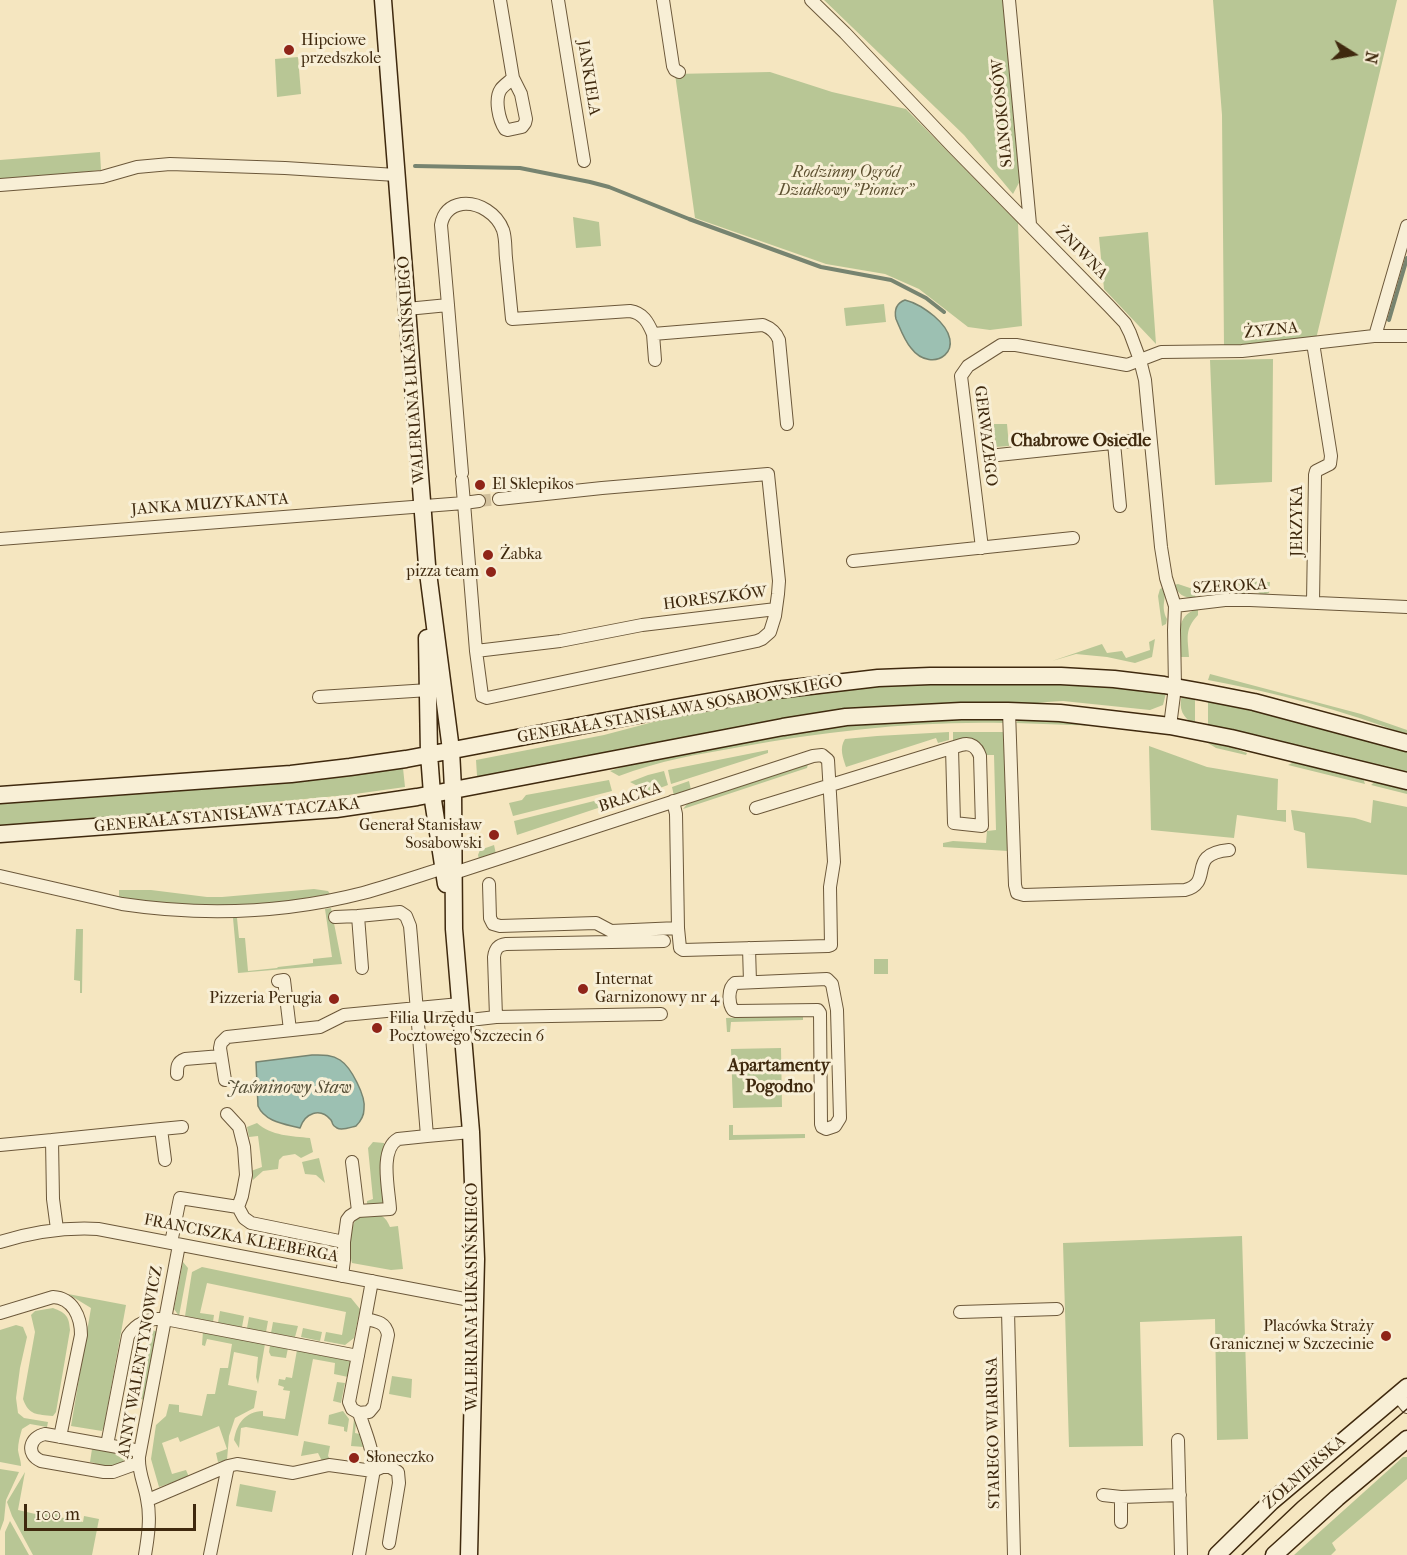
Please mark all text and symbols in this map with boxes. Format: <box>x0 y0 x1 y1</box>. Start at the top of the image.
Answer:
north arrow <box>1323 24 1383 84</box>
place label: Hipciowe przedszkole <box>301 31 381 69</box>
street label: JANKIELA <box>573 39 603 117</box>
marker: Hipciowe przedszkole <box>282 43 296 57</box>
text: N <box>1361 50 1382 65</box>
street label: SIANOKOSÓW <box>989 58 1017 168</box>
park label: Rodzinny Ogród Działkowy "Pionier" <box>779 163 913 201</box>
street label: ŻNIWNA <box>1051 222 1111 284</box>
street label: WALERIANA ŁUKASIŃSKIEGO <box>394 255 430 485</box>
street label: ŻYZNA <box>1243 319 1299 343</box>
street label: GERWAZEGO <box>969 385 1001 487</box>
district label: Chabrowe Osiedle <box>1011 431 1151 453</box>
place label: El Sklepikos <box>492 475 574 495</box>
marker: El Sklepikos <box>473 478 487 492</box>
street label: JERZYKA <box>1288 485 1308 557</box>
street label: JANKA MUZYKANTA <box>131 490 289 520</box>
place label: Żabka <box>500 545 542 565</box>
marker: Żabka <box>481 548 495 562</box>
place label: pizza team <box>406 562 479 582</box>
marker: pizza team <box>484 565 498 579</box>
street label: SZEROKA <box>1192 575 1268 599</box>
street label: HORESZKÓW <box>662 583 768 615</box>
street label: GENERAŁA STANISŁAWA SOSABOWSKIEGO <box>516 672 844 748</box>
street label: BRACKA <box>596 779 664 817</box>
street label: GENERAŁA STANISŁAWA TACZAKA <box>93 795 361 837</box>
place label: Generał Stanisław Sosabowski <box>359 816 482 854</box>
marker: Generał Stanisław Sosabowski <box>487 828 501 842</box>
place label: Internat Garnizonowy nr 4 <box>595 970 719 1008</box>
marker: Internat Garnizonowy nr 4 <box>576 982 590 996</box>
place label: Pizzeria Perugia <box>209 989 322 1009</box>
marker: Pizzeria Perugia <box>327 992 341 1006</box>
place label: Filia Urzędu Pocztowego Szczecin 6 <box>389 1009 544 1047</box>
marker: Filia Urzędu Pocztowego Szczecin 6 <box>370 1021 384 1035</box>
district label: Apartamenty Pogodno <box>728 1056 830 1098</box>
water label: Jaśminowy Staw <box>226 1078 352 1100</box>
street label: WALERIANA ŁUKASIŃSKIEGO <box>463 1183 483 1411</box>
street label: FRANCISZKA KLEEBERGA <box>142 1211 340 1267</box>
street label: ANNY WALENTYNOWICZ <box>115 1264 167 1460</box>
place label: Placówka Straży Granicznej w Szczecinie <box>1209 1317 1374 1355</box>
marker: Placówka Straży Granicznej w Szczecinie <box>1379 1329 1393 1343</box>
street label: STAREGO WIARUSA <box>983 1357 1005 1509</box>
street label: ŻOŁNIERSKA <box>1260 1432 1350 1514</box>
place label: Słoneczko <box>366 1448 434 1468</box>
marker: Słoneczko <box>347 1451 361 1465</box>
scale bar <box>27 1492 200 1530</box>
text: 100 m <box>35 1504 80 1525</box>

